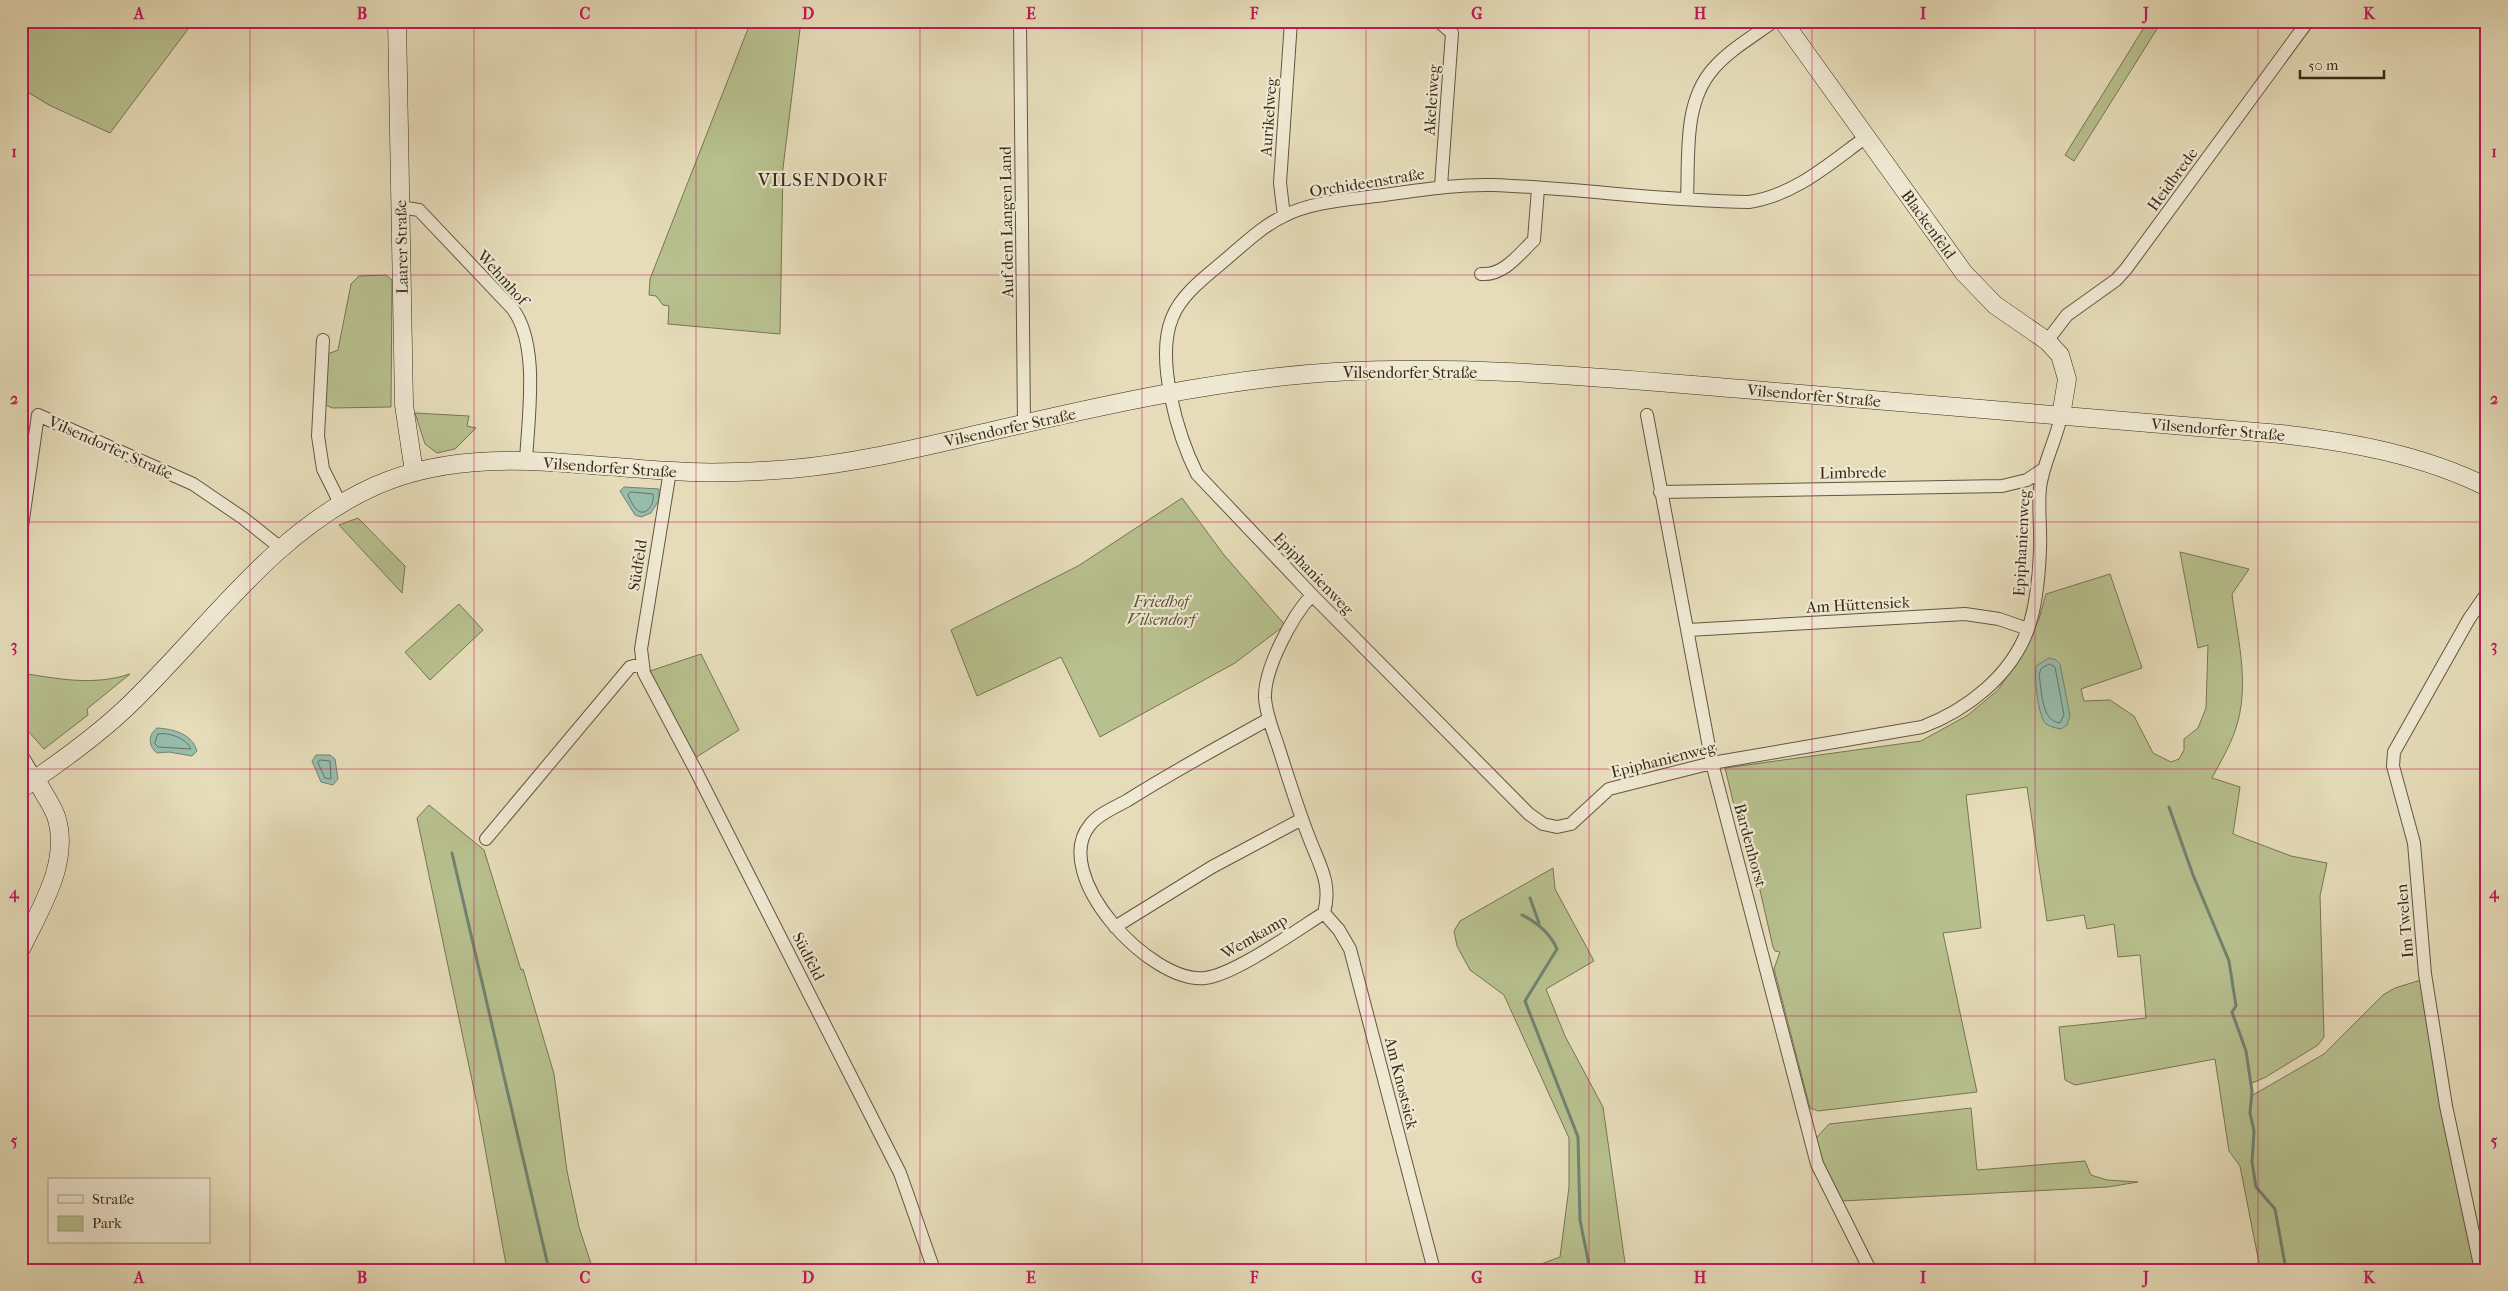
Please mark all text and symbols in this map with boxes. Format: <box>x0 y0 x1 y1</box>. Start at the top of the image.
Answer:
text: A <box>133 4 145 23</box>
text: B <box>357 4 367 23</box>
text: C <box>580 4 591 23</box>
text: D <box>802 4 814 23</box>
text: E <box>1026 4 1036 23</box>
text: F <box>1249 4 1259 23</box>
text: G <box>1471 4 1483 23</box>
text: H <box>1694 4 1707 23</box>
text: I <box>1920 4 1927 23</box>
text: J <box>2141 4 2149 24</box>
text: K <box>2363 4 2376 23</box>
scale bar <box>2300 48 2384 80</box>
text: 50 m <box>2308 56 2339 74</box>
street label: Akeleiweg <box>1419 64 1443 137</box>
street label: Aurikelweg <box>1256 77 1281 158</box>
text: 1 <box>11 142 17 161</box>
text: 1 <box>2491 142 2497 161</box>
street label: Heidbrede <box>2143 144 2202 215</box>
street label: Auf dem Langen Land <box>996 146 1017 299</box>
street label: Orchideenstraße <box>1308 164 1426 201</box>
district label: VILSENDORF <box>757 169 888 191</box>
street label: Blackenfeld <box>1897 186 1960 263</box>
street label: Laarer Straße <box>391 200 412 294</box>
street label: Wehmhof <box>472 245 535 311</box>
street label: Vilsendorfer Straße <box>1342 363 1477 382</box>
street label: Vilsendorfer Straße <box>1745 380 1882 411</box>
text: 2 <box>10 389 18 408</box>
text: 2 <box>2490 389 2498 408</box>
street label: Vilsendorfer Straße <box>942 404 1078 451</box>
street label: Vilsendorfer Straße <box>45 411 176 483</box>
street label: Vilsendorfer Straße <box>2149 414 2286 445</box>
street label: Vilsendorfer Straße <box>541 453 678 482</box>
street label: Limbrede <box>1819 462 1887 483</box>
street label: Epiphanienweg <box>2009 489 2034 597</box>
street label: Epiphanienweg <box>1270 528 1358 619</box>
street label: Südfeld <box>624 538 651 592</box>
park label: Friedhof Vilsendorf <box>1127 592 1198 629</box>
street label: Am Hüttensiek <box>1805 592 1911 617</box>
text: 3 <box>11 636 17 656</box>
text: 3 <box>2491 636 2497 656</box>
street label: Epiphanienweg <box>1609 737 1718 782</box>
street label: Bardenhorst <box>1730 801 1771 889</box>
street label: Im Twelen <box>2392 882 2417 959</box>
text: 4 <box>8 883 20 903</box>
text: 4 <box>2488 883 2500 903</box>
street label: Wemkamp <box>1217 910 1291 964</box>
street label: Südfeld <box>788 929 829 984</box>
street label: Am Knostsiek <box>1381 1034 1422 1132</box>
text: 5 <box>11 1131 18 1150</box>
text: 5 <box>2491 1131 2498 1150</box>
legend <box>48 1178 210 1244</box>
text: Straße <box>92 1190 135 1208</box>
text: Park <box>92 1214 122 1232</box>
text: A <box>133 1268 145 1287</box>
text: B <box>357 1268 367 1287</box>
text: C <box>580 1268 591 1287</box>
text: D <box>802 1268 814 1287</box>
text: E <box>1026 1268 1036 1287</box>
text: F <box>1249 1268 1259 1287</box>
text: G <box>1471 1268 1483 1287</box>
text: H <box>1694 1268 1707 1287</box>
text: I <box>1920 1268 1927 1287</box>
text: J <box>2141 1268 2149 1288</box>
text: K <box>2363 1268 2376 1287</box>

